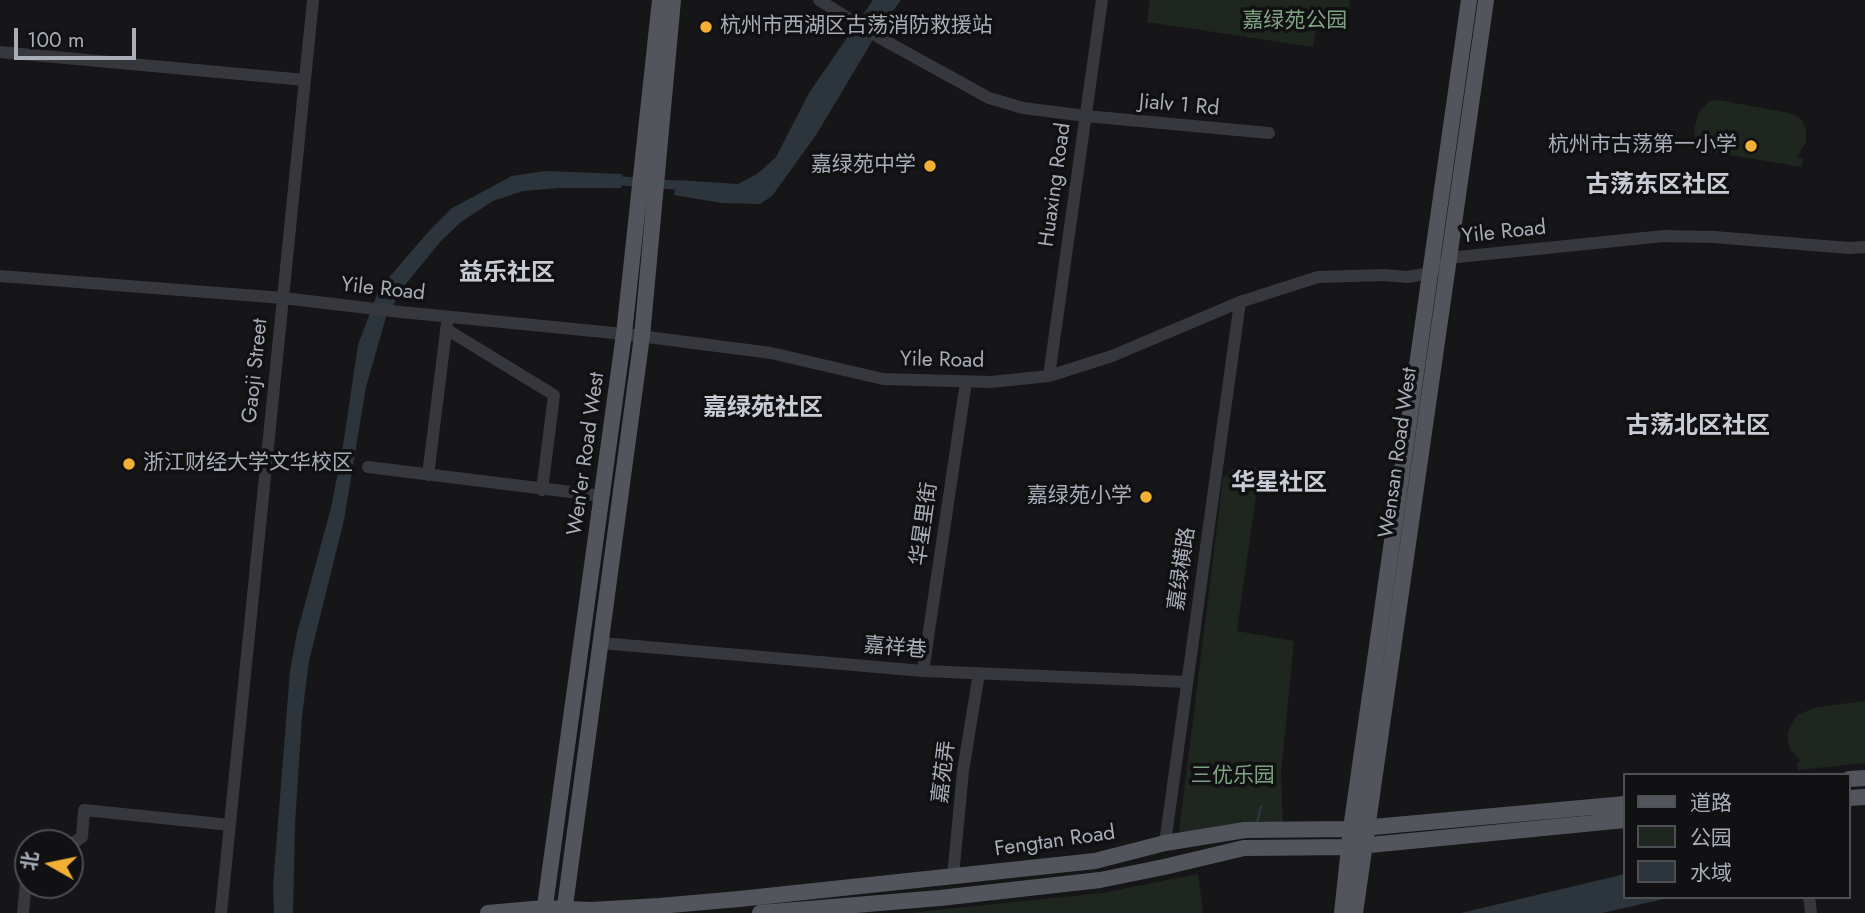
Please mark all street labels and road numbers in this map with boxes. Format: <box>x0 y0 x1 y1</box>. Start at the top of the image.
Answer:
street label: Jialv 1 Rd <box>1138 90 1220 122</box>
street label: Huaxing Road <box>1035 121 1077 249</box>
street label: Yile Road <box>1461 216 1547 250</box>
street label: Yile Road <box>340 273 426 307</box>
street label: Gaoji Street <box>238 317 274 425</box>
street label: Yile Road <box>900 348 984 374</box>
street label: Wensan Road West <box>1375 366 1423 540</box>
street label: Wen'er Road West <box>563 371 611 537</box>
street label: 华星里街 <box>907 481 943 567</box>
street label: 嘉绿横路 <box>1165 526 1201 612</box>
street label: 嘉祥巷 <box>863 634 927 664</box>
street label: 嘉苑弄 <box>929 739 961 805</box>
street label: Fengtan Road <box>993 821 1117 863</box>

